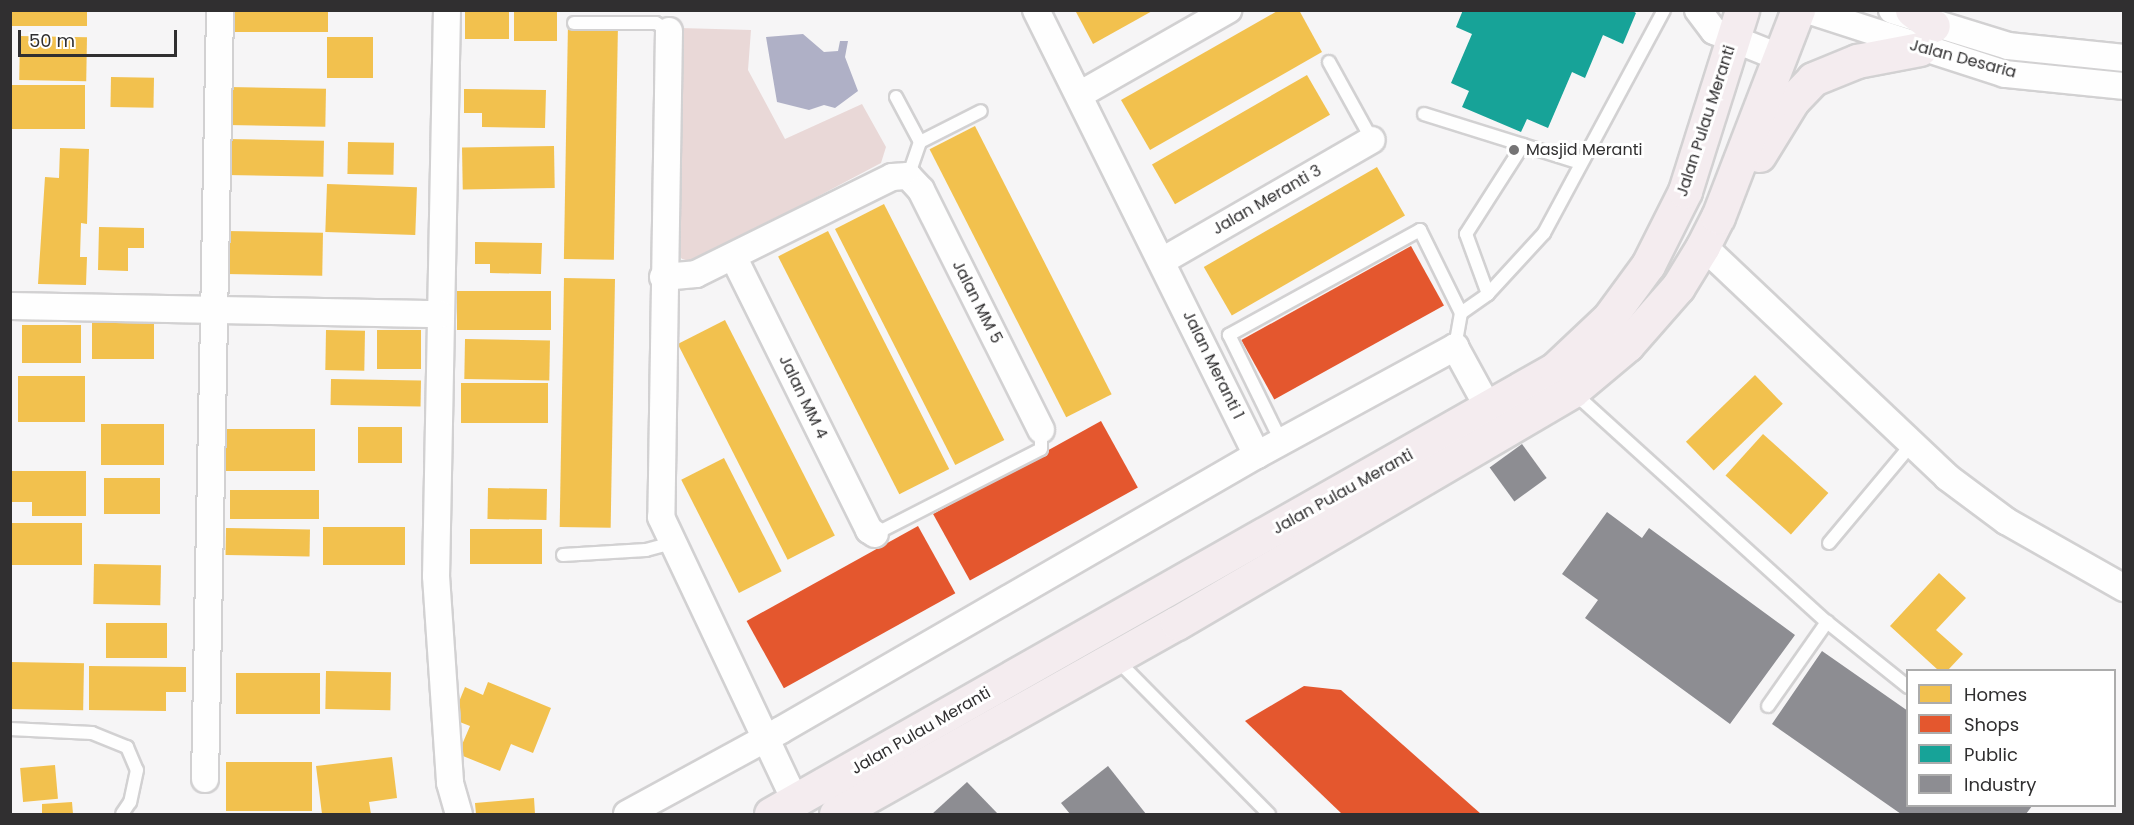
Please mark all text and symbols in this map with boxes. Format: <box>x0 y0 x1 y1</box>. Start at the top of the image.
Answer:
scale bar <box>21 18 180 56</box>
text: 50 m <box>29 28 75 53</box>
street label: Jalan Desaria <box>1908 36 2018 82</box>
street label: Jalan Pulau Meranti <box>1672 43 1740 199</box>
place label: Masjid Meranti <box>1526 140 1642 160</box>
marker: Masjid Meranti <box>1507 143 1521 157</box>
street label: Jalan Meranti 3 <box>1209 161 1325 239</box>
street label: Jalan MM 5 <box>948 257 1006 347</box>
street label: Jalan Meranti 1 <box>1178 308 1248 422</box>
street label: Jalan MM 4 <box>775 352 831 442</box>
street label: Jalan Pulau Meranti <box>1269 445 1417 539</box>
legend <box>1906 669 2116 807</box>
text: Homes <box>1964 682 2027 707</box>
street label: Jalan Pulau Meranti <box>848 683 994 779</box>
text: Shops <box>1964 712 2019 737</box>
text: Public <box>1964 742 2018 767</box>
text: Industry <box>1964 772 2036 797</box>

